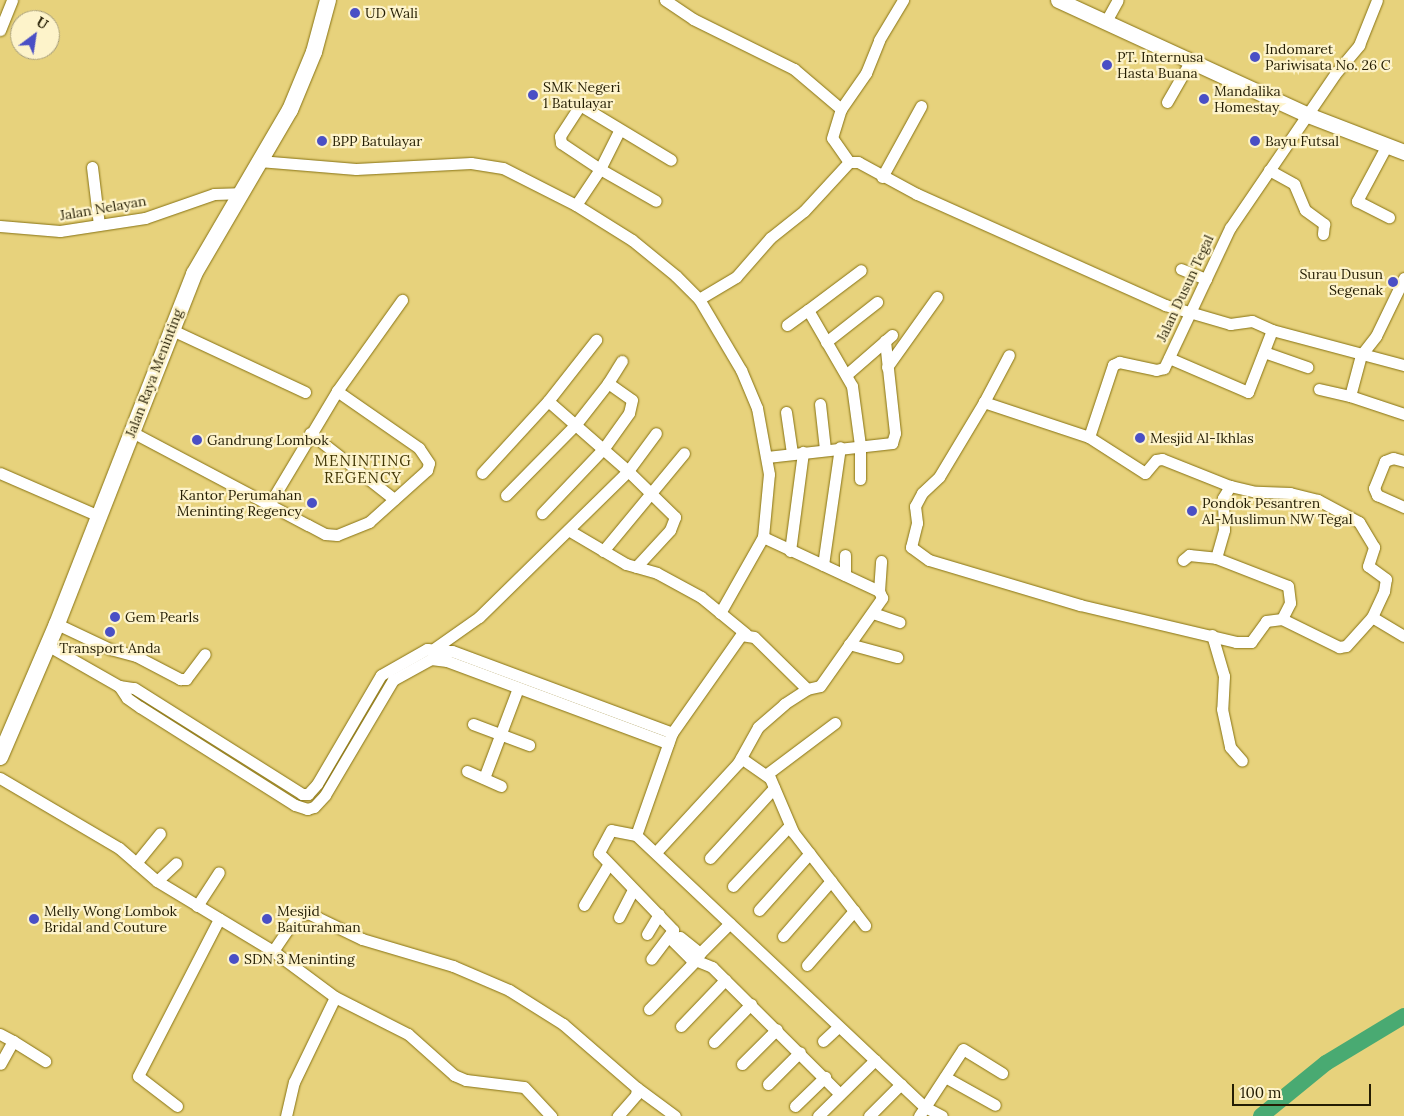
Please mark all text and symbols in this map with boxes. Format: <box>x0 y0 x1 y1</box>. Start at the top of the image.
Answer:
place label: UD Wali <box>365 5 418 21</box>
marker: UD Wali <box>349 7 361 19</box>
north arrow <box>10 10 60 60</box>
text: U <box>33 13 51 33</box>
place label: Indomaret Pariwisata No. 26 C <box>1265 41 1391 74</box>
place label: PT. Internusa Hasta Buana <box>1117 49 1203 82</box>
marker: Indomaret Pariwisata No. 26 C <box>1249 51 1261 63</box>
marker: PT. Internusa Hasta Buana <box>1101 59 1113 71</box>
place label: SMK Negeri 1 Batulayar <box>543 79 620 111</box>
place label: Mandalika Homestay <box>1214 83 1281 115</box>
marker: SMK Negeri 1 Batulayar <box>527 89 539 101</box>
marker: Mandalika Homestay <box>1198 93 1210 105</box>
place label: BPP Batulayar <box>332 133 422 149</box>
place label: Bayu Futsal <box>1265 133 1339 149</box>
marker: BPP Batulayar <box>316 135 328 147</box>
marker: Bayu Futsal <box>1249 135 1261 147</box>
street label: Jalan Nelayan <box>58 192 148 224</box>
street label: Jalan Dusun Tegal <box>1153 232 1217 344</box>
place label: Surau Dusun Segenak <box>1300 266 1383 298</box>
marker: Surau Dusun Segenak <box>1387 276 1399 288</box>
street label: Jalan Raya Meninting <box>122 306 186 440</box>
place label: Mesjid Al-Ikhlas <box>1150 430 1254 446</box>
place label: Gandrung Lombok <box>207 432 329 448</box>
marker: Mesjid Al-Ikhlas <box>1134 432 1146 444</box>
marker: Gandrung Lombok <box>191 434 203 446</box>
district label: MENINTING REGENCY <box>313 451 413 486</box>
place label: Kantor Perumahan Meninting Regency <box>177 487 302 520</box>
place label: Pondok Pesantren Al-Muslimun NW Tegal <box>1202 495 1353 528</box>
marker: Kantor Perumahan Meninting Regency <box>306 497 318 509</box>
marker: Pondok Pesantren Al-Muslimun NW Tegal <box>1186 505 1198 517</box>
place label: Gem Pearls <box>125 609 199 625</box>
marker: Gem Pearls <box>109 611 121 623</box>
marker: Transport Anda <box>104 626 116 638</box>
place label: Transport Anda <box>59 640 161 656</box>
place label: Melly Wong Lombok Bridal and Couture <box>44 903 177 936</box>
place label: Mesjid Baiturahman <box>277 903 361 936</box>
marker: Melly Wong Lombok Bridal and Couture <box>28 913 40 925</box>
marker: Mesjid Baiturahman <box>261 913 273 925</box>
place label: SDN 3 Meninting <box>244 951 355 967</box>
marker: SDN 3 Meninting <box>228 953 240 965</box>
scale bar <box>1234 1074 1373 1106</box>
text: 100 m <box>1240 1083 1281 1102</box>

